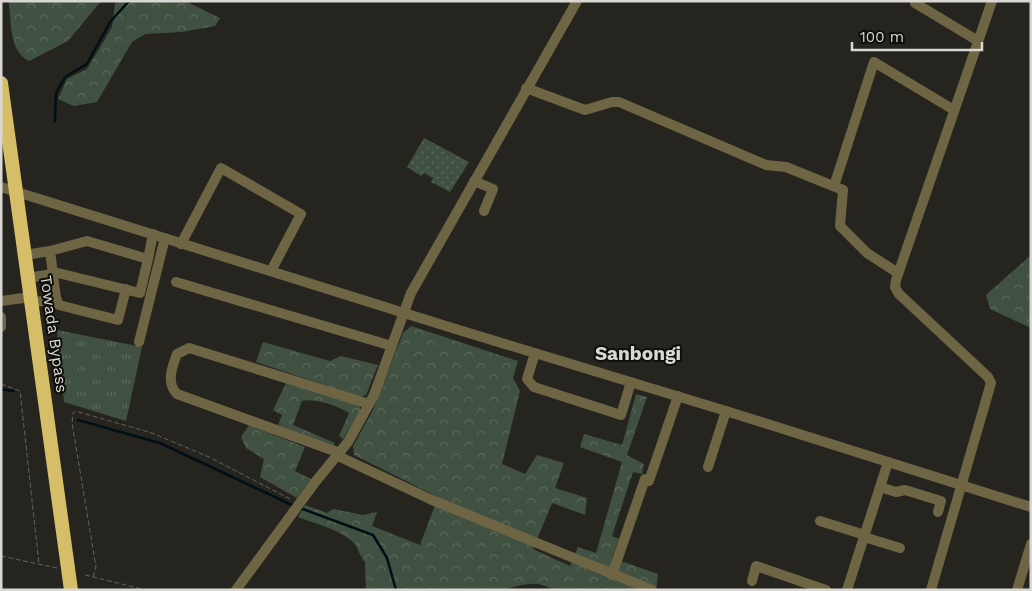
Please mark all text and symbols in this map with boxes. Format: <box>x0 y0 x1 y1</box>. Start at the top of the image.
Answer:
scale bar <box>852 20 982 52</box>
text: 100 m <box>860 28 904 46</box>
street label: Towada Bypass <box>36 274 72 394</box>
district label: Sanbongi <box>595 342 681 365</box>

